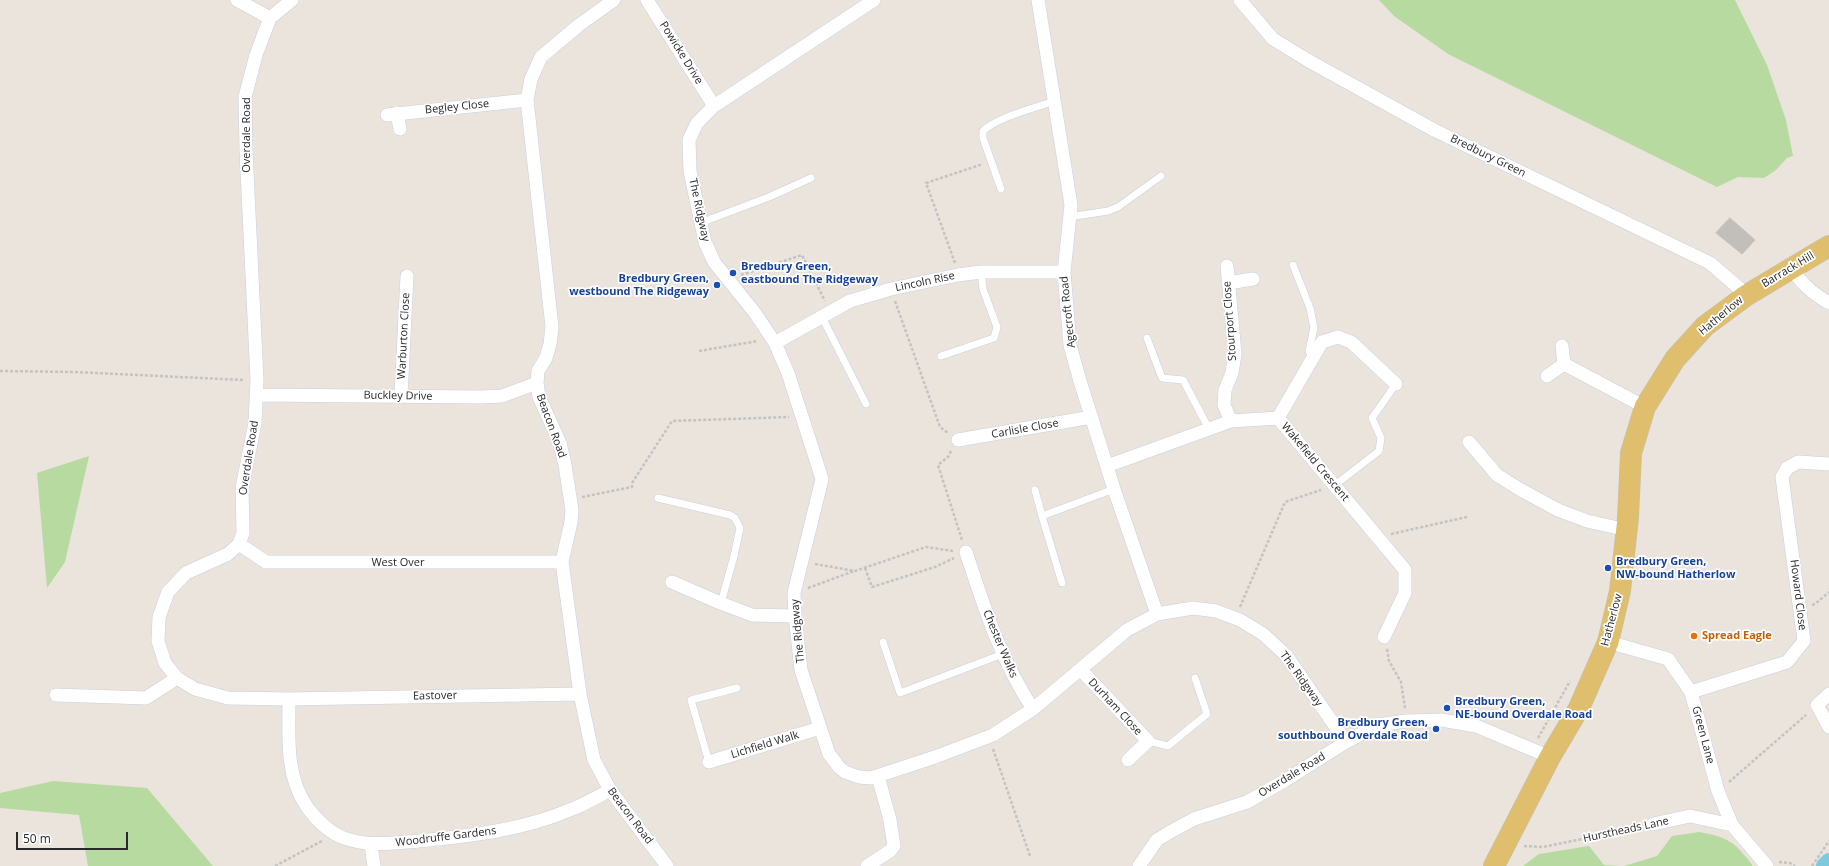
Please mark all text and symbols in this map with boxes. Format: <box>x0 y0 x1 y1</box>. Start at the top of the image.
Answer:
street label: Powicke Drive <box>656 19 706 87</box>
street label: Overdale Road <box>240 97 254 173</box>
street label: Begley Close <box>424 97 490 117</box>
street label: Bredbury Green <box>1448 132 1528 180</box>
street label: The Ridgway <box>686 177 712 243</box>
street label: Barrack Hill <box>1759 249 1817 291</box>
place label: Bredbury Green, eastbound The Ridgeway <box>741 260 878 286</box>
marker: Bredbury Green, eastbound The Ridgeway <box>728 268 738 278</box>
street label: Lincoln Rise <box>894 269 956 295</box>
place label: Bredbury Green, westbound The Ridgeway <box>569 272 709 298</box>
street label: Agecroft Road <box>1058 275 1078 349</box>
marker: Bredbury Green, westbound The Ridgeway <box>712 280 722 290</box>
street label: Stourport Close <box>1221 281 1239 361</box>
street label: Warburton Close <box>395 292 413 380</box>
street label: Hatherlow <box>1696 294 1746 338</box>
street label: Buckley Drive <box>363 389 433 403</box>
street label: Beacon Road <box>533 392 569 460</box>
street label: Carlisle Close <box>990 417 1060 441</box>
street label: Overdale Road <box>237 420 261 496</box>
street label: Wakefield Crescent <box>1278 420 1352 504</box>
place label: Bredbury Green, NW-bound Hatherlow <box>1616 555 1735 581</box>
street label: West Over <box>371 556 425 570</box>
street label: Howard Close <box>1787 559 1809 631</box>
marker: Bredbury Green, NW-bound Hatherlow <box>1603 563 1613 573</box>
street label: Hatherlow <box>1599 592 1625 648</box>
street label: The Ridgway <box>789 598 807 664</box>
street label: Chester Walks <box>980 608 1020 680</box>
place label: Spread Eagle <box>1702 629 1772 643</box>
marker: Spread Eagle <box>1689 631 1699 641</box>
street label: The Ridgway <box>1277 649 1325 709</box>
street label: Durham Close <box>1085 676 1145 738</box>
street label: Eastover <box>413 689 457 703</box>
place label: Bredbury Green, NE-bound Overdale Road <box>1455 695 1592 721</box>
marker: Bredbury Green, NE-bound Overdale Road <box>1442 703 1452 713</box>
street label: Green Lane <box>1689 705 1717 765</box>
place label: Bredbury Green, southbound Overdale Road <box>1278 716 1428 742</box>
marker: Bredbury Green, southbound Overdale Road <box>1431 724 1441 734</box>
street label: Lichfield Walk <box>729 728 801 762</box>
street label: Overdale Road <box>1256 750 1328 800</box>
street label: Beacon Road <box>605 785 655 847</box>
street label: Hurstheads Lane <box>1582 814 1670 846</box>
scale bar <box>18 824 130 850</box>
street label: Woodruffe Gardens <box>395 824 497 850</box>
text: 50 m <box>23 830 51 847</box>

